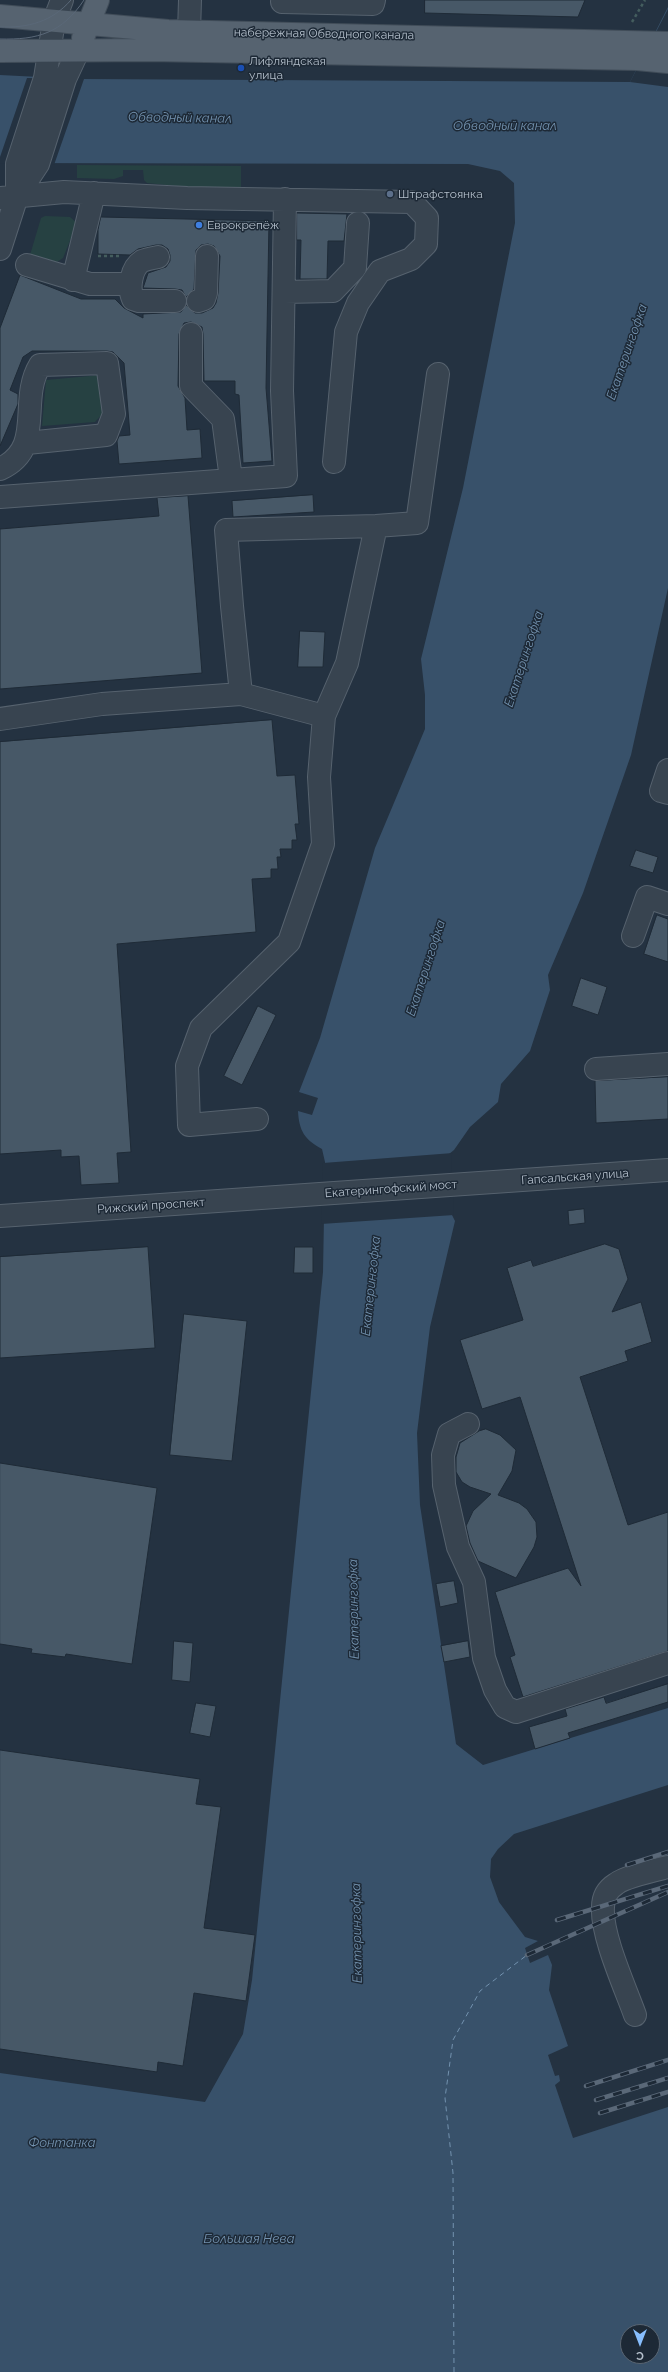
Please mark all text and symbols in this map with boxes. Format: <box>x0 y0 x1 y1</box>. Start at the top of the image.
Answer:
street label: набережная Обводного канала <box>234 25 414 43</box>
place label: Лифляндская улица <box>249 54 326 82</box>
marker: Лифляндская улица <box>236 63 246 73</box>
water label: Обводный канал <box>128 109 232 127</box>
water label: Обводный канал <box>453 118 557 134</box>
place label: Штрафстоянка <box>398 187 483 201</box>
marker: Штрафстоянка <box>385 189 395 199</box>
place label: Еврокрепёж <box>207 218 279 232</box>
marker: Еврокрепёж <box>194 220 204 230</box>
water label: Екатерингофка <box>603 302 651 402</box>
water label: Екатерингофка <box>501 609 547 709</box>
water label: Екатерингофка <box>403 918 449 1018</box>
street label: Гапсальская улица <box>521 1166 629 1188</box>
street label: Екатерингофский мост <box>324 1177 458 1201</box>
street label: Рижский проспект <box>97 1195 205 1217</box>
water label: Екатерингофка <box>358 1235 384 1337</box>
water label: Екатерингофка <box>345 1559 363 1659</box>
water label: Екатерингофка <box>348 1883 366 1983</box>
water label: Фонтанка <box>29 2135 95 2151</box>
water label: Большая Нева <box>204 2231 294 2247</box>
north arrow <box>620 2324 660 2364</box>
text: С <box>636 2349 644 2362</box>

